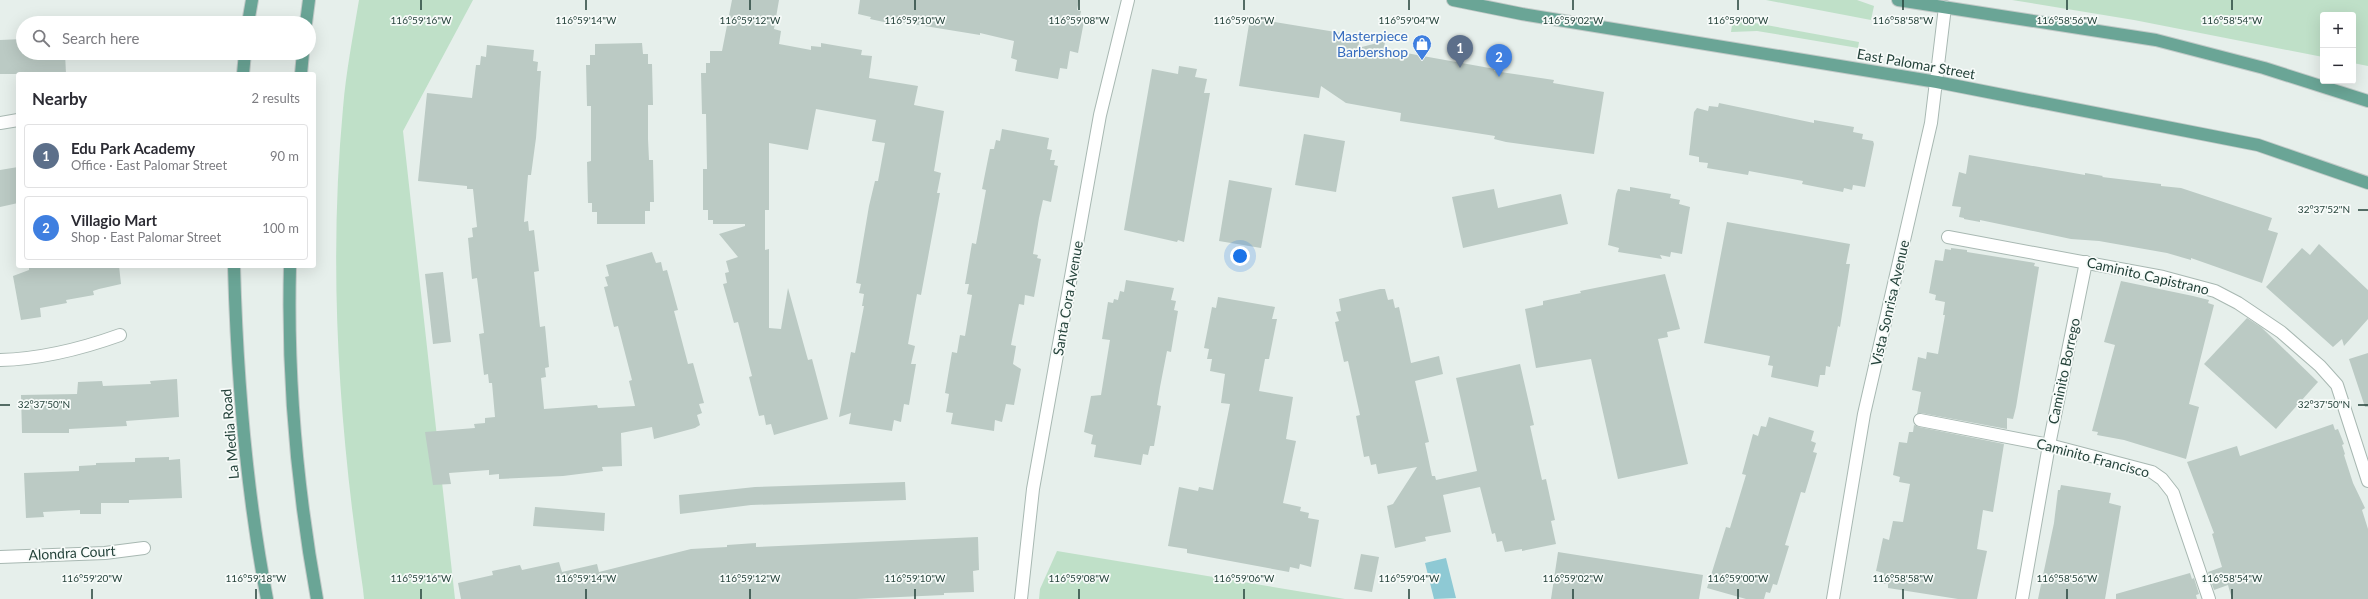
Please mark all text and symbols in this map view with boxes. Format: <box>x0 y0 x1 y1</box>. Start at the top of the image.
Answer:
map controls <box>2320 12 2356 84</box>
button: + <box>2320 12 2356 48</box>
text: 116°59'16"W <box>391 14 452 26</box>
text: 116°59'14"W <box>556 14 617 26</box>
text: 116°59'12"W <box>720 14 781 26</box>
text: 116°59'10"W <box>885 14 946 26</box>
text: 116°59'08"W <box>1049 14 1110 26</box>
text: 116°59'06"W <box>1214 14 1275 26</box>
text: 116°59'04"W <box>1379 14 1440 26</box>
text: 116°59'02"W <box>1543 14 1604 26</box>
text: 116°59'00"W <box>1708 14 1769 26</box>
text: 116°58'58"W <box>1873 14 1934 26</box>
text: 116°58'56"W <box>2037 14 2098 26</box>
text: 116°58'54"W <box>2202 14 2263 26</box>
search box <box>16 16 316 60</box>
icon: search <box>30 27 52 49</box>
place label: Masterpiece Barbershop <box>1332 27 1408 60</box>
text: Search here <box>62 29 139 47</box>
shop icon: Masterpiece Barbershop <box>1411 33 1433 61</box>
pin: 1 <box>1447 35 1473 68</box>
pin: 2 <box>1486 44 1512 77</box>
street label: East Palomar Street <box>1856 45 1977 82</box>
button: − <box>2320 48 2356 84</box>
text: Nearby <box>32 88 87 109</box>
text: 2 results <box>252 90 300 106</box>
text: Edu Park Academy <box>71 139 195 157</box>
text: 1 <box>42 148 50 164</box>
text: 90 m <box>270 148 299 164</box>
text: Office · East Palomar Street <box>71 157 227 173</box>
text: 32°37'52"N <box>2298 203 2350 215</box>
text: Villagio Mart <box>71 211 157 229</box>
text: 2 <box>42 220 50 236</box>
text: 100 m <box>262 220 299 236</box>
text: Shop · East Palomar Street <box>71 229 221 245</box>
street label: Vista Sonrisa Avenue <box>1867 238 1912 368</box>
street label: Santa Cora Avenue <box>1049 239 1086 357</box>
your location <box>1230 246 1250 266</box>
street label: Caminito Capistrano <box>2085 253 2211 298</box>
street label: Caminito Borrego <box>2044 316 2083 426</box>
street label: La Media Road <box>217 388 242 480</box>
text: 32°37'50"N <box>18 398 70 410</box>
text: 32°37'50"N <box>2298 398 2350 410</box>
street label: Caminito Francisco <box>2035 434 2152 481</box>
street label: Alondra Court <box>28 542 116 563</box>
text: 116°59'20"W <box>62 572 123 584</box>
text: 116°59'18"W <box>226 572 287 584</box>
text: 116°59'16"W <box>391 572 452 584</box>
text: 116°59'14"W <box>556 572 617 584</box>
text: 116°59'12"W <box>720 572 781 584</box>
text: 116°59'10"W <box>885 572 946 584</box>
text: 116°59'08"W <box>1049 572 1110 584</box>
text: 116°59'06"W <box>1214 572 1275 584</box>
text: 116°59'04"W <box>1379 572 1440 584</box>
text: 116°59'02"W <box>1543 572 1604 584</box>
text: 116°59'00"W <box>1708 572 1769 584</box>
text: 116°58'58"W <box>1873 572 1934 584</box>
text: 116°58'56"W <box>2037 572 2098 584</box>
text: 116°58'54"W <box>2202 572 2263 584</box>

